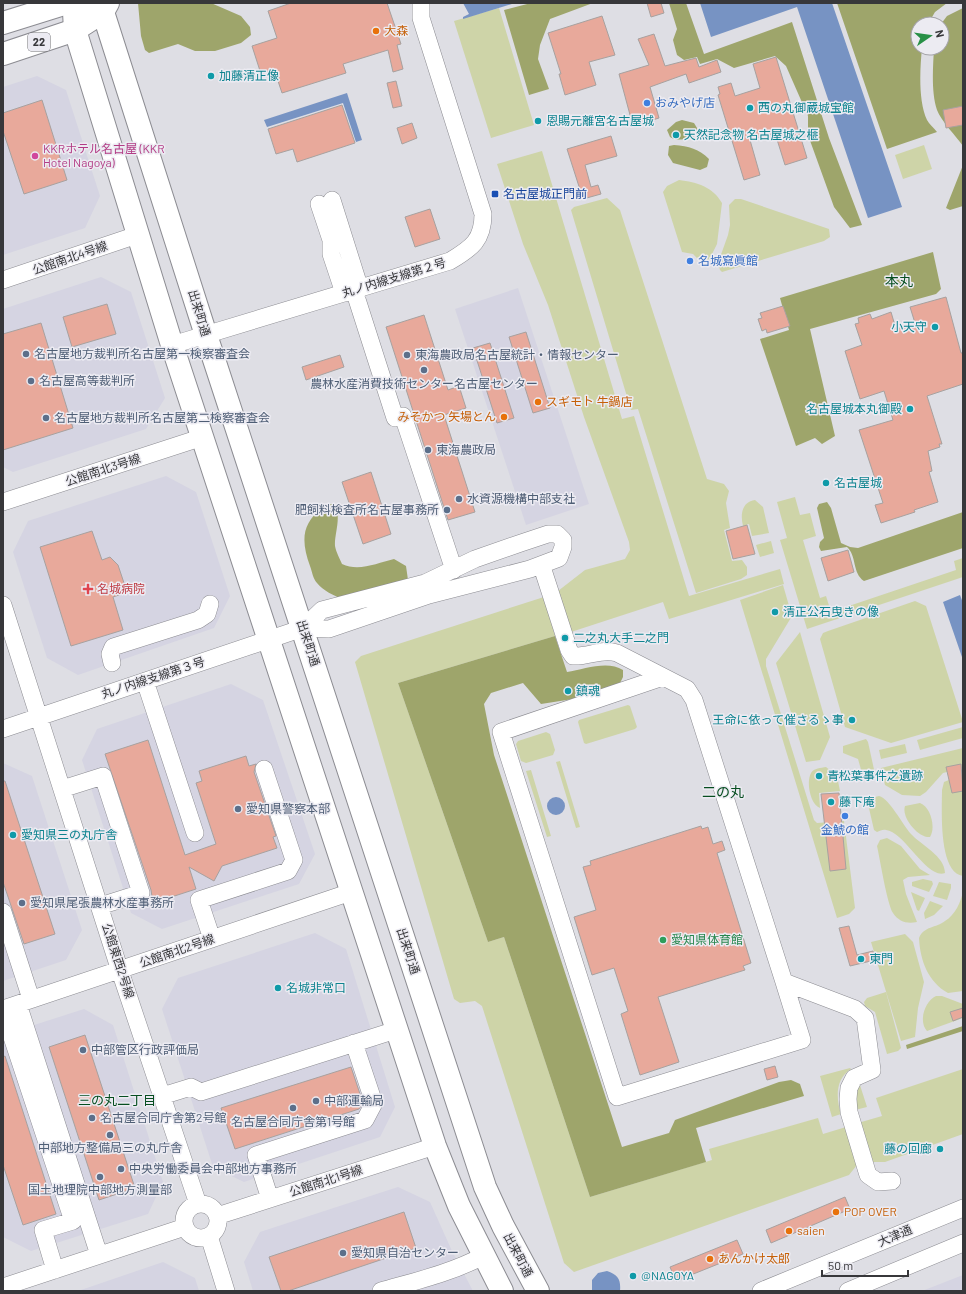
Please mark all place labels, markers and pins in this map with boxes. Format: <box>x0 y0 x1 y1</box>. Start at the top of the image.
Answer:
place label: 大森 <box>384 23 408 37</box>
marker: 大森 <box>371 26 381 36</box>
place label: 加藤清正像 <box>219 68 279 82</box>
marker: 加藤清正像 <box>206 71 216 81</box>
place label: おみやげ店 <box>655 95 715 109</box>
marker: おみやげ店 <box>642 98 652 108</box>
place label: 西の丸御蔵城宝館 <box>758 100 854 114</box>
marker: 西の丸御蔵城宝館 <box>745 103 755 113</box>
place label: 恩賜元離宮名古屋城 <box>546 113 654 127</box>
marker: 恩賜元離宮名古屋城 <box>533 116 543 126</box>
place label: 天然記念物 名古屋城之榧 <box>684 127 818 141</box>
marker: 天然記念物 名古屋城之榧 <box>671 130 681 140</box>
place label: KKRホテル名古屋 (KKR Hotel Nagoya) <box>43 141 165 169</box>
marker: KKRホテル名古屋 (KKR Hotel Nagoya) <box>30 151 40 161</box>
place label: 名古屋城正門前 <box>503 186 587 200</box>
marker: 名古屋城正門前 <box>490 189 500 199</box>
place label: 名城寫眞館 <box>698 253 758 267</box>
marker: 名城寫眞館 <box>685 256 695 266</box>
place label: 小天守 <box>891 319 927 333</box>
marker: 小天守 <box>930 322 940 332</box>
place label: 名古屋地方裁判所名古屋第一検察審査会 <box>34 346 250 360</box>
place label: 東海農政局名古屋統計・情報センター <box>415 347 619 361</box>
marker: 名古屋地方裁判所名古屋第一検察審査会 <box>21 349 31 359</box>
marker: 東海農政局名古屋統計・情報センター <box>402 350 412 360</box>
marker: 農林水産消費技術センター名古屋センター <box>419 365 429 375</box>
place label: 名古屋高等裁判所 <box>39 373 135 387</box>
marker: 名古屋高等裁判所 <box>26 376 36 386</box>
place label: 農林水産消費技術センター名古屋センター <box>310 376 538 390</box>
place label: スギモト 牛鍋店 <box>546 394 632 408</box>
marker: スギモト 牛鍋店 <box>533 397 543 407</box>
place label: 名古屋城本丸御殿 <box>806 401 902 415</box>
marker: 名古屋城本丸御殿 <box>905 404 915 414</box>
place label: みそかつ 矢場とん <box>398 409 496 423</box>
place label: 名古屋地方裁判所名古屋第二検察審査会 <box>54 410 270 424</box>
marker: みそかつ 矢場とん <box>499 412 509 422</box>
marker: 名古屋地方裁判所名古屋第二検察審査会 <box>41 413 51 423</box>
place label: 東海農政局 <box>436 442 496 456</box>
marker: 東海農政局 <box>423 445 433 455</box>
place label: 名古屋城 <box>834 475 882 489</box>
marker: 名古屋城 <box>821 478 831 488</box>
place label: 水資源機構中部支社 <box>467 491 575 505</box>
marker: 水資源機構中部支社 <box>454 494 464 504</box>
place label: 肥飼料検査所名古屋事務所 <box>295 502 439 516</box>
marker: 肥飼料検査所名古屋事務所 <box>442 505 452 515</box>
place label: 名城病院 <box>97 581 145 595</box>
marker: 名城病院 <box>82 583 94 595</box>
place label: 清正公石曳きの像 <box>783 604 879 618</box>
marker: 清正公石曳きの像 <box>770 607 780 617</box>
place label: 二之丸大手二之門 <box>573 630 669 644</box>
marker: 二之丸大手二之門 <box>560 633 570 643</box>
place label: 鎮魂 <box>576 683 600 697</box>
marker: 鎮魂 <box>563 686 573 696</box>
place label: 王命に依って催さるゝ事 <box>713 712 844 726</box>
marker: 王命に依って催さるゝ事 <box>847 715 857 725</box>
place label: 青松葉事件之遺跡 <box>827 768 923 782</box>
marker: 青松葉事件之遺跡 <box>814 771 824 781</box>
place label: 藤下庵 <box>839 794 875 808</box>
marker: 藤下庵 <box>826 797 836 807</box>
place label: 愛知県警察本部 <box>246 801 330 815</box>
marker: 愛知県警察本部 <box>233 804 243 814</box>
marker: 金鯱の館 <box>840 811 850 821</box>
place label: 金鯱の館 <box>821 822 869 836</box>
place label: 愛知県三の丸庁舎 <box>21 827 117 841</box>
marker: 愛知県三の丸庁舎 <box>8 830 18 840</box>
place label: 愛知県尾張農林水産事務所 <box>30 895 174 909</box>
marker: 愛知県尾張農林水産事務所 <box>17 898 27 908</box>
place label: 愛知県体育館 <box>671 932 743 946</box>
marker: 愛知県体育館 <box>658 935 668 945</box>
place label: 東門 <box>869 951 893 965</box>
marker: 東門 <box>856 954 866 964</box>
place label: 名城非常口 <box>286 980 346 994</box>
marker: 名城非常口 <box>273 983 283 993</box>
place label: 中部管区行政評価局 <box>91 1042 199 1056</box>
marker: 中部管区行政評価局 <box>78 1045 88 1055</box>
place label: 中部運輸局 <box>324 1093 384 1107</box>
marker: 中部運輸局 <box>311 1096 321 1106</box>
marker: 名古屋合同庁舎第1号館 <box>288 1103 298 1113</box>
place label: 名古屋合同庁舎第2号館 <box>100 1110 226 1124</box>
marker: 名古屋合同庁舎第2号館 <box>87 1113 97 1123</box>
place label: 名古屋合同庁舎第1号館 <box>231 1114 355 1128</box>
marker: 中部地方整備局三の丸庁舎 <box>105 1130 115 1140</box>
place label: 中部地方整備局三の丸庁舎 <box>38 1140 182 1154</box>
place label: 藤の回廊 <box>884 1141 932 1155</box>
marker: 藤の回廊 <box>935 1144 945 1154</box>
place label: 中央労働委員会中部地方事務所 <box>129 1161 297 1175</box>
marker: 中央労働委員会中部地方事務所 <box>116 1164 126 1174</box>
marker: 国土地理院中部地方測量部 <box>95 1172 105 1182</box>
place label: 国土地理院中部地方測量部 <box>28 1182 172 1196</box>
place label: POP OVER <box>844 1204 897 1218</box>
marker: POP OVER <box>831 1207 841 1217</box>
place label: saien <box>797 1223 825 1237</box>
marker: saien <box>784 1226 794 1236</box>
place label: 愛知県自治センター <box>351 1245 459 1259</box>
marker: 愛知県自治センター <box>338 1248 348 1258</box>
place label: あんかけ太郎 <box>718 1251 790 1265</box>
marker: あんかけ太郎 <box>705 1254 715 1264</box>
place label: @NAGOYA <box>641 1268 694 1282</box>
marker: @NAGOYA <box>628 1271 638 1281</box>

